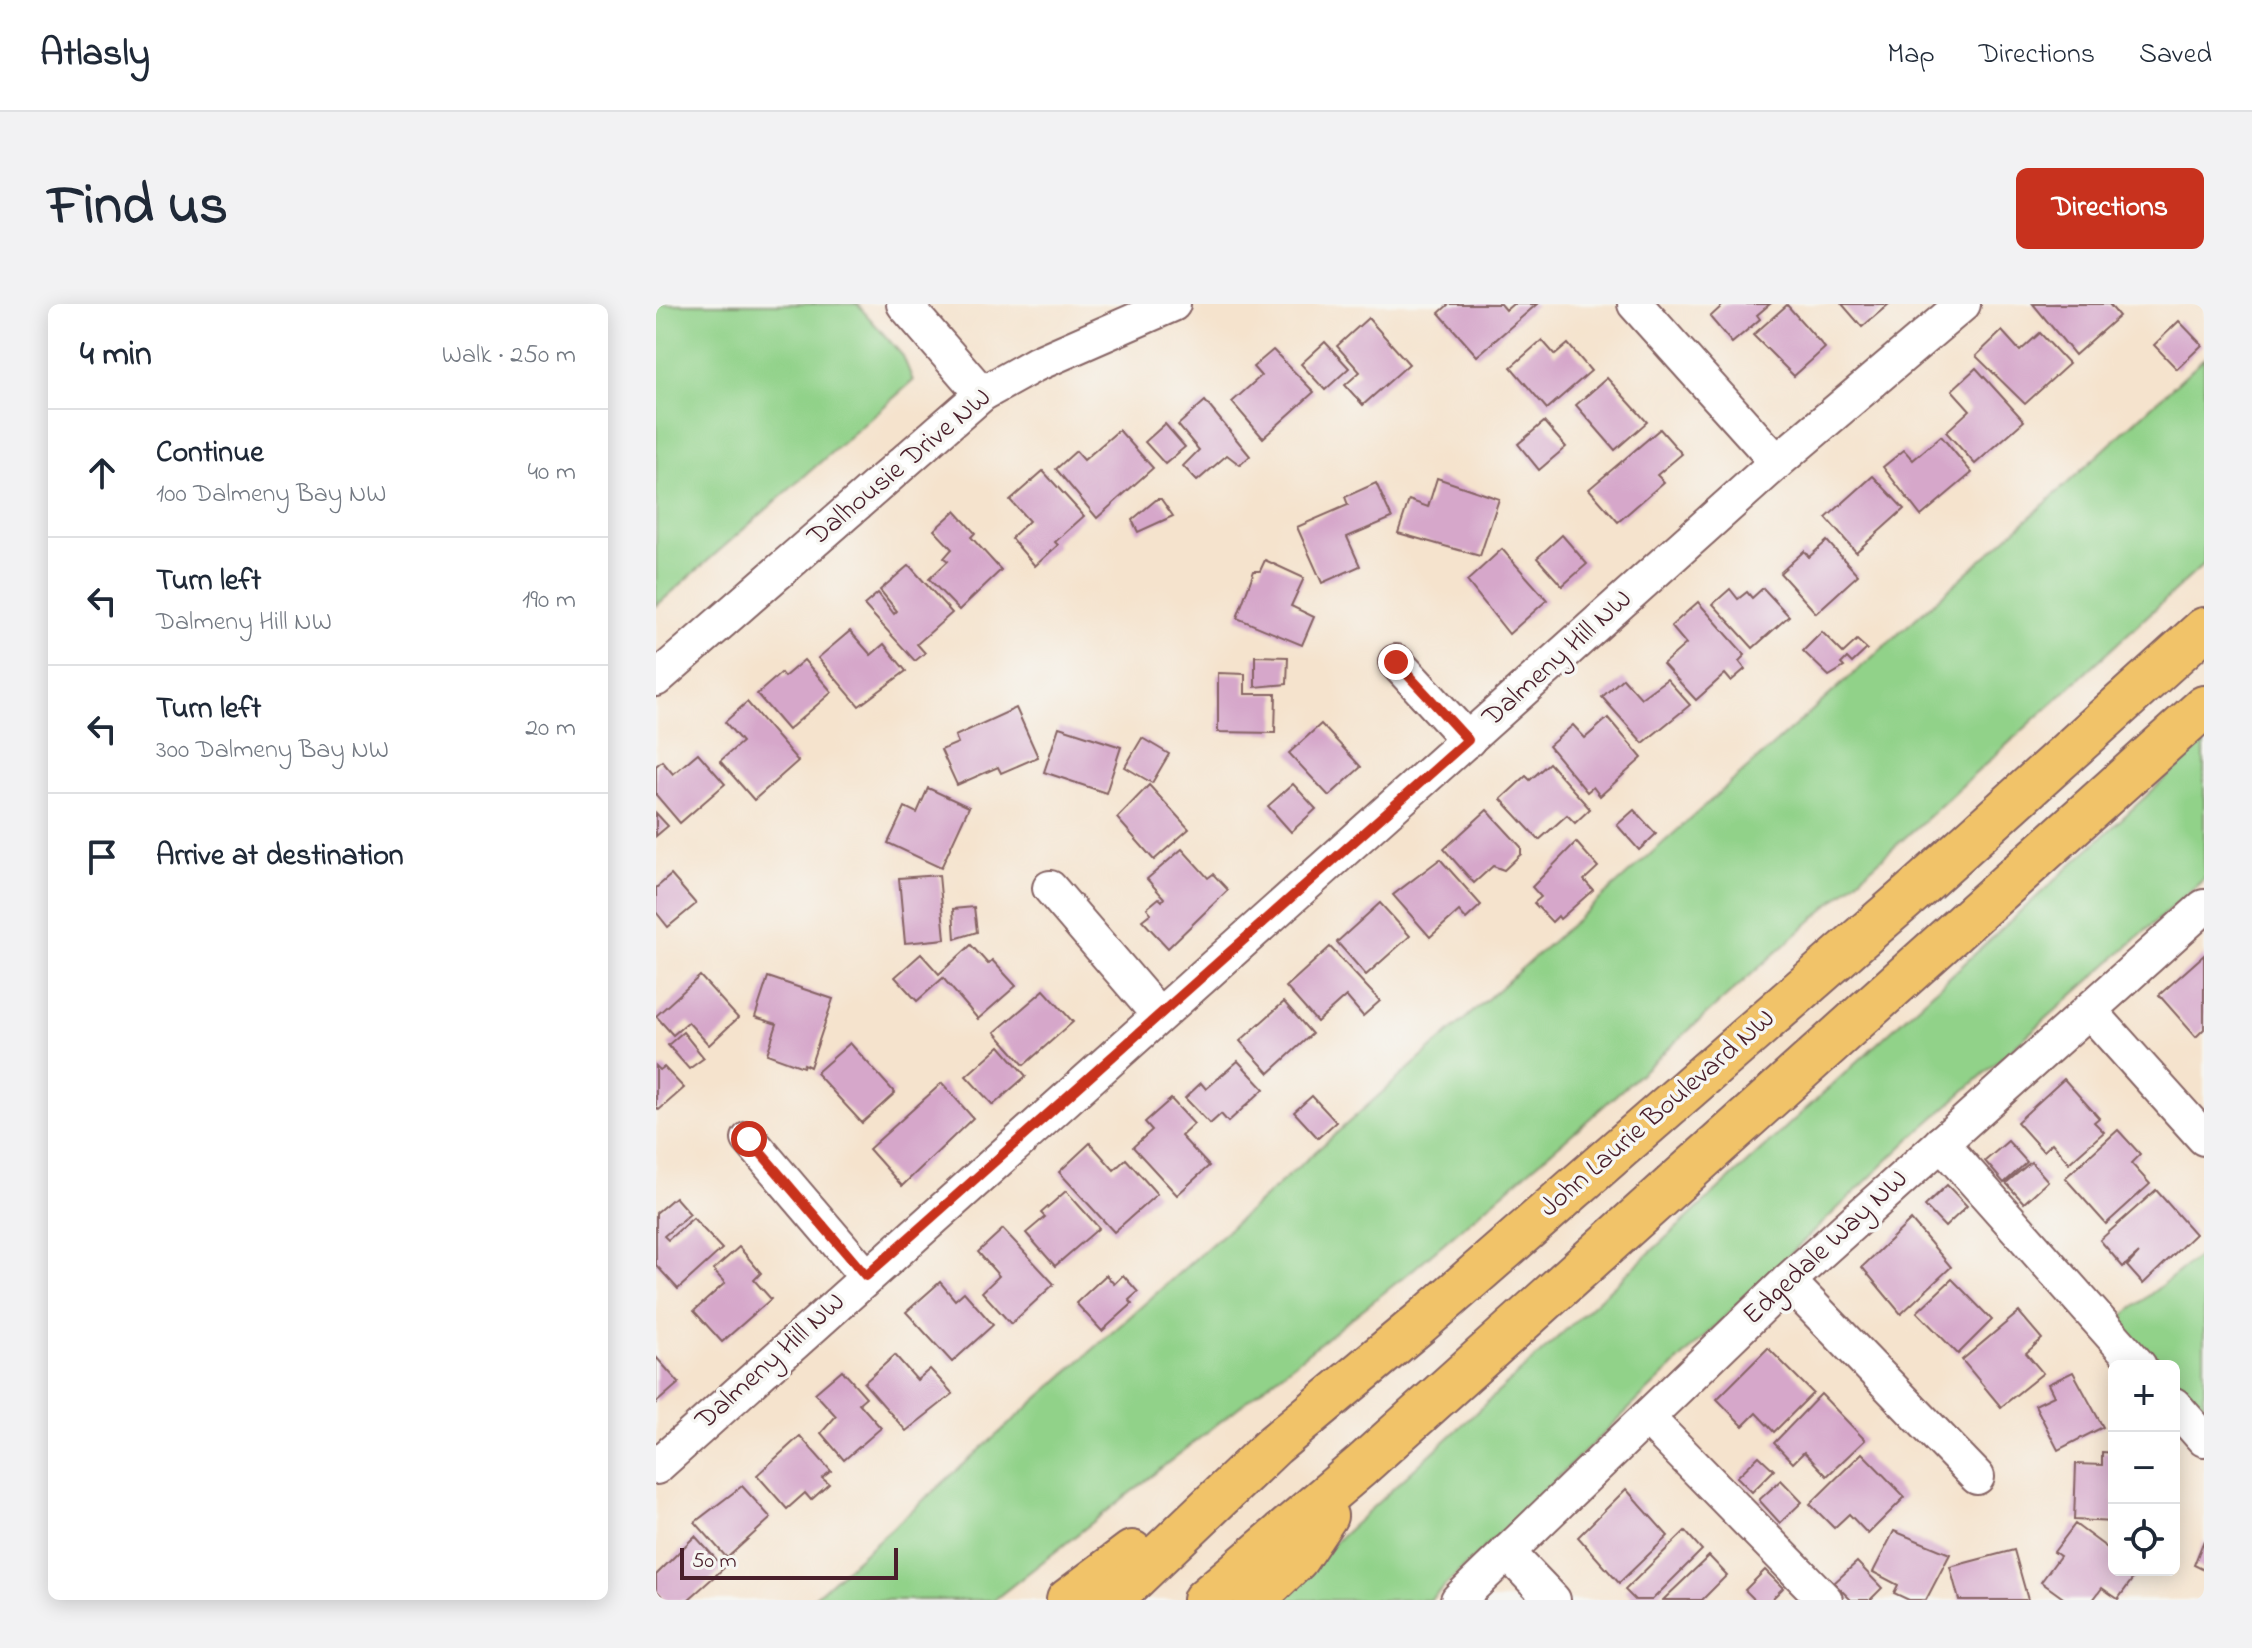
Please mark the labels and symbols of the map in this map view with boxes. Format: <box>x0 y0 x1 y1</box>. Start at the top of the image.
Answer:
street label: Dalhousie Drive NW <box>798 379 1001 558</box>
street label: Dalmeny Hill NW <box>1473 580 1642 738</box>
route end <box>1378 644 1414 680</box>
street label: John Laurie Boulevard NW <box>1531 1000 1785 1228</box>
route start <box>731 1121 767 1157</box>
street label: Edgedale Way NW <box>1734 1160 1918 1336</box>
street label: Dalmeny Hill NW <box>686 1283 855 1441</box>
scale bar <box>680 1544 898 1580</box>

